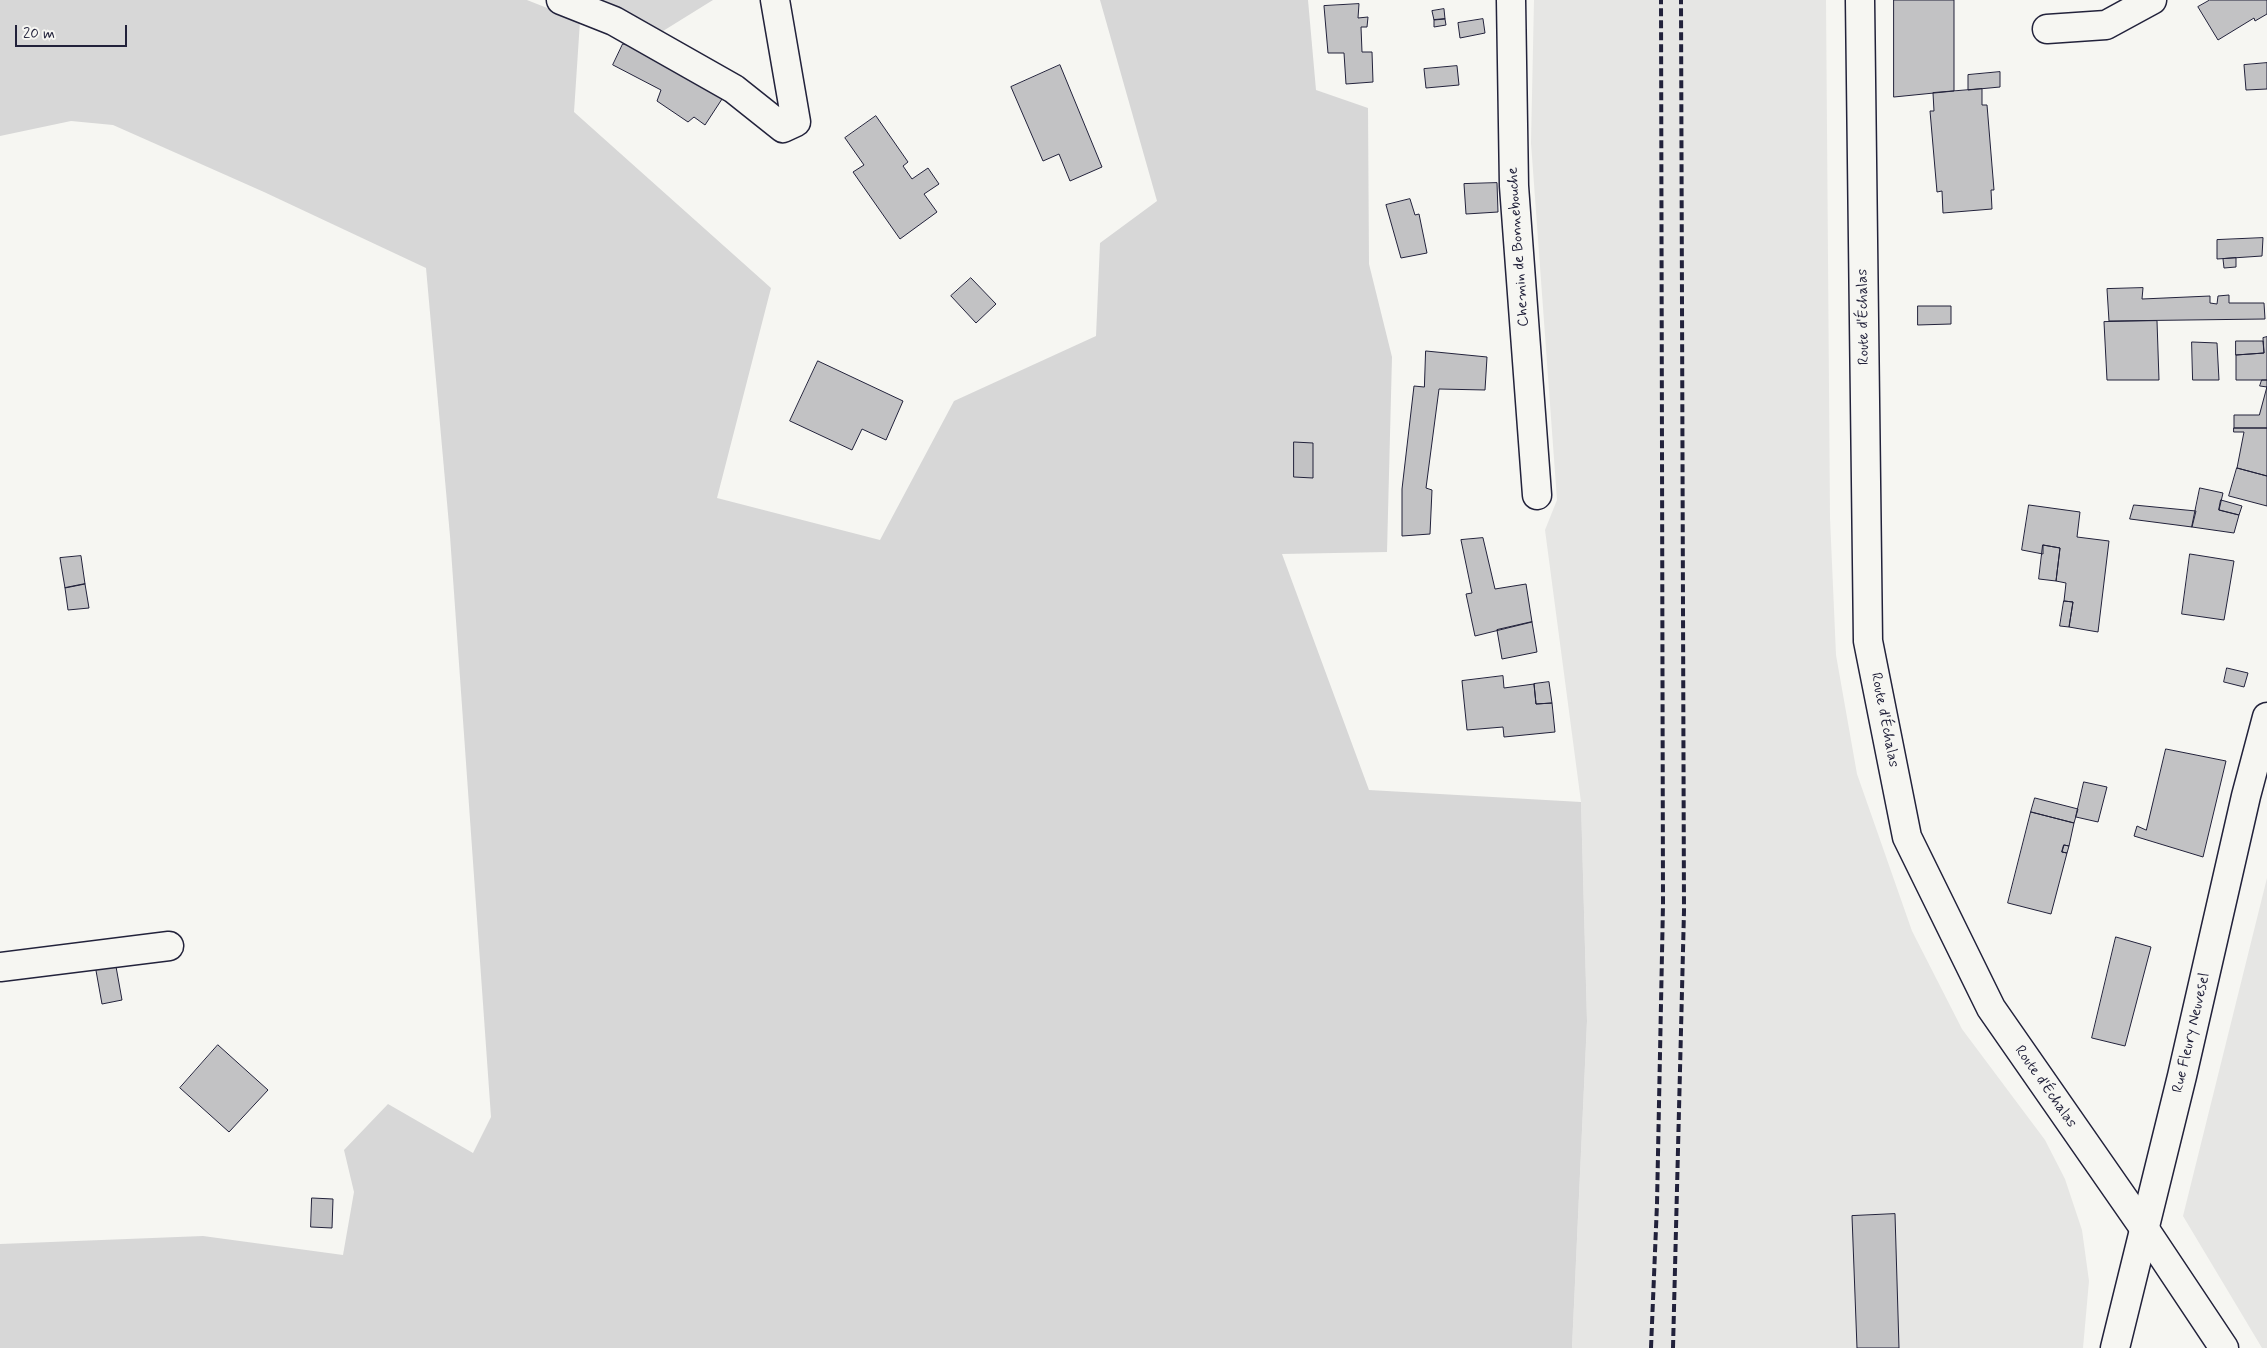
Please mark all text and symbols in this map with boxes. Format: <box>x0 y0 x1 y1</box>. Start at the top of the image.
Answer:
scale bar <box>18 15 130 47</box>
text: 20 m <box>23 24 55 44</box>
street label: Chemin de Bonnebouche <box>1504 167 1534 327</box>
street label: Route d'Échalas <box>1854 269 1874 365</box>
street label: Route d'Échalas <box>1866 671 1902 769</box>
street label: Rue Fleury Neuvesel <box>2169 971 2215 1095</box>
street label: Route d'Échalas <box>2010 1042 2080 1132</box>

